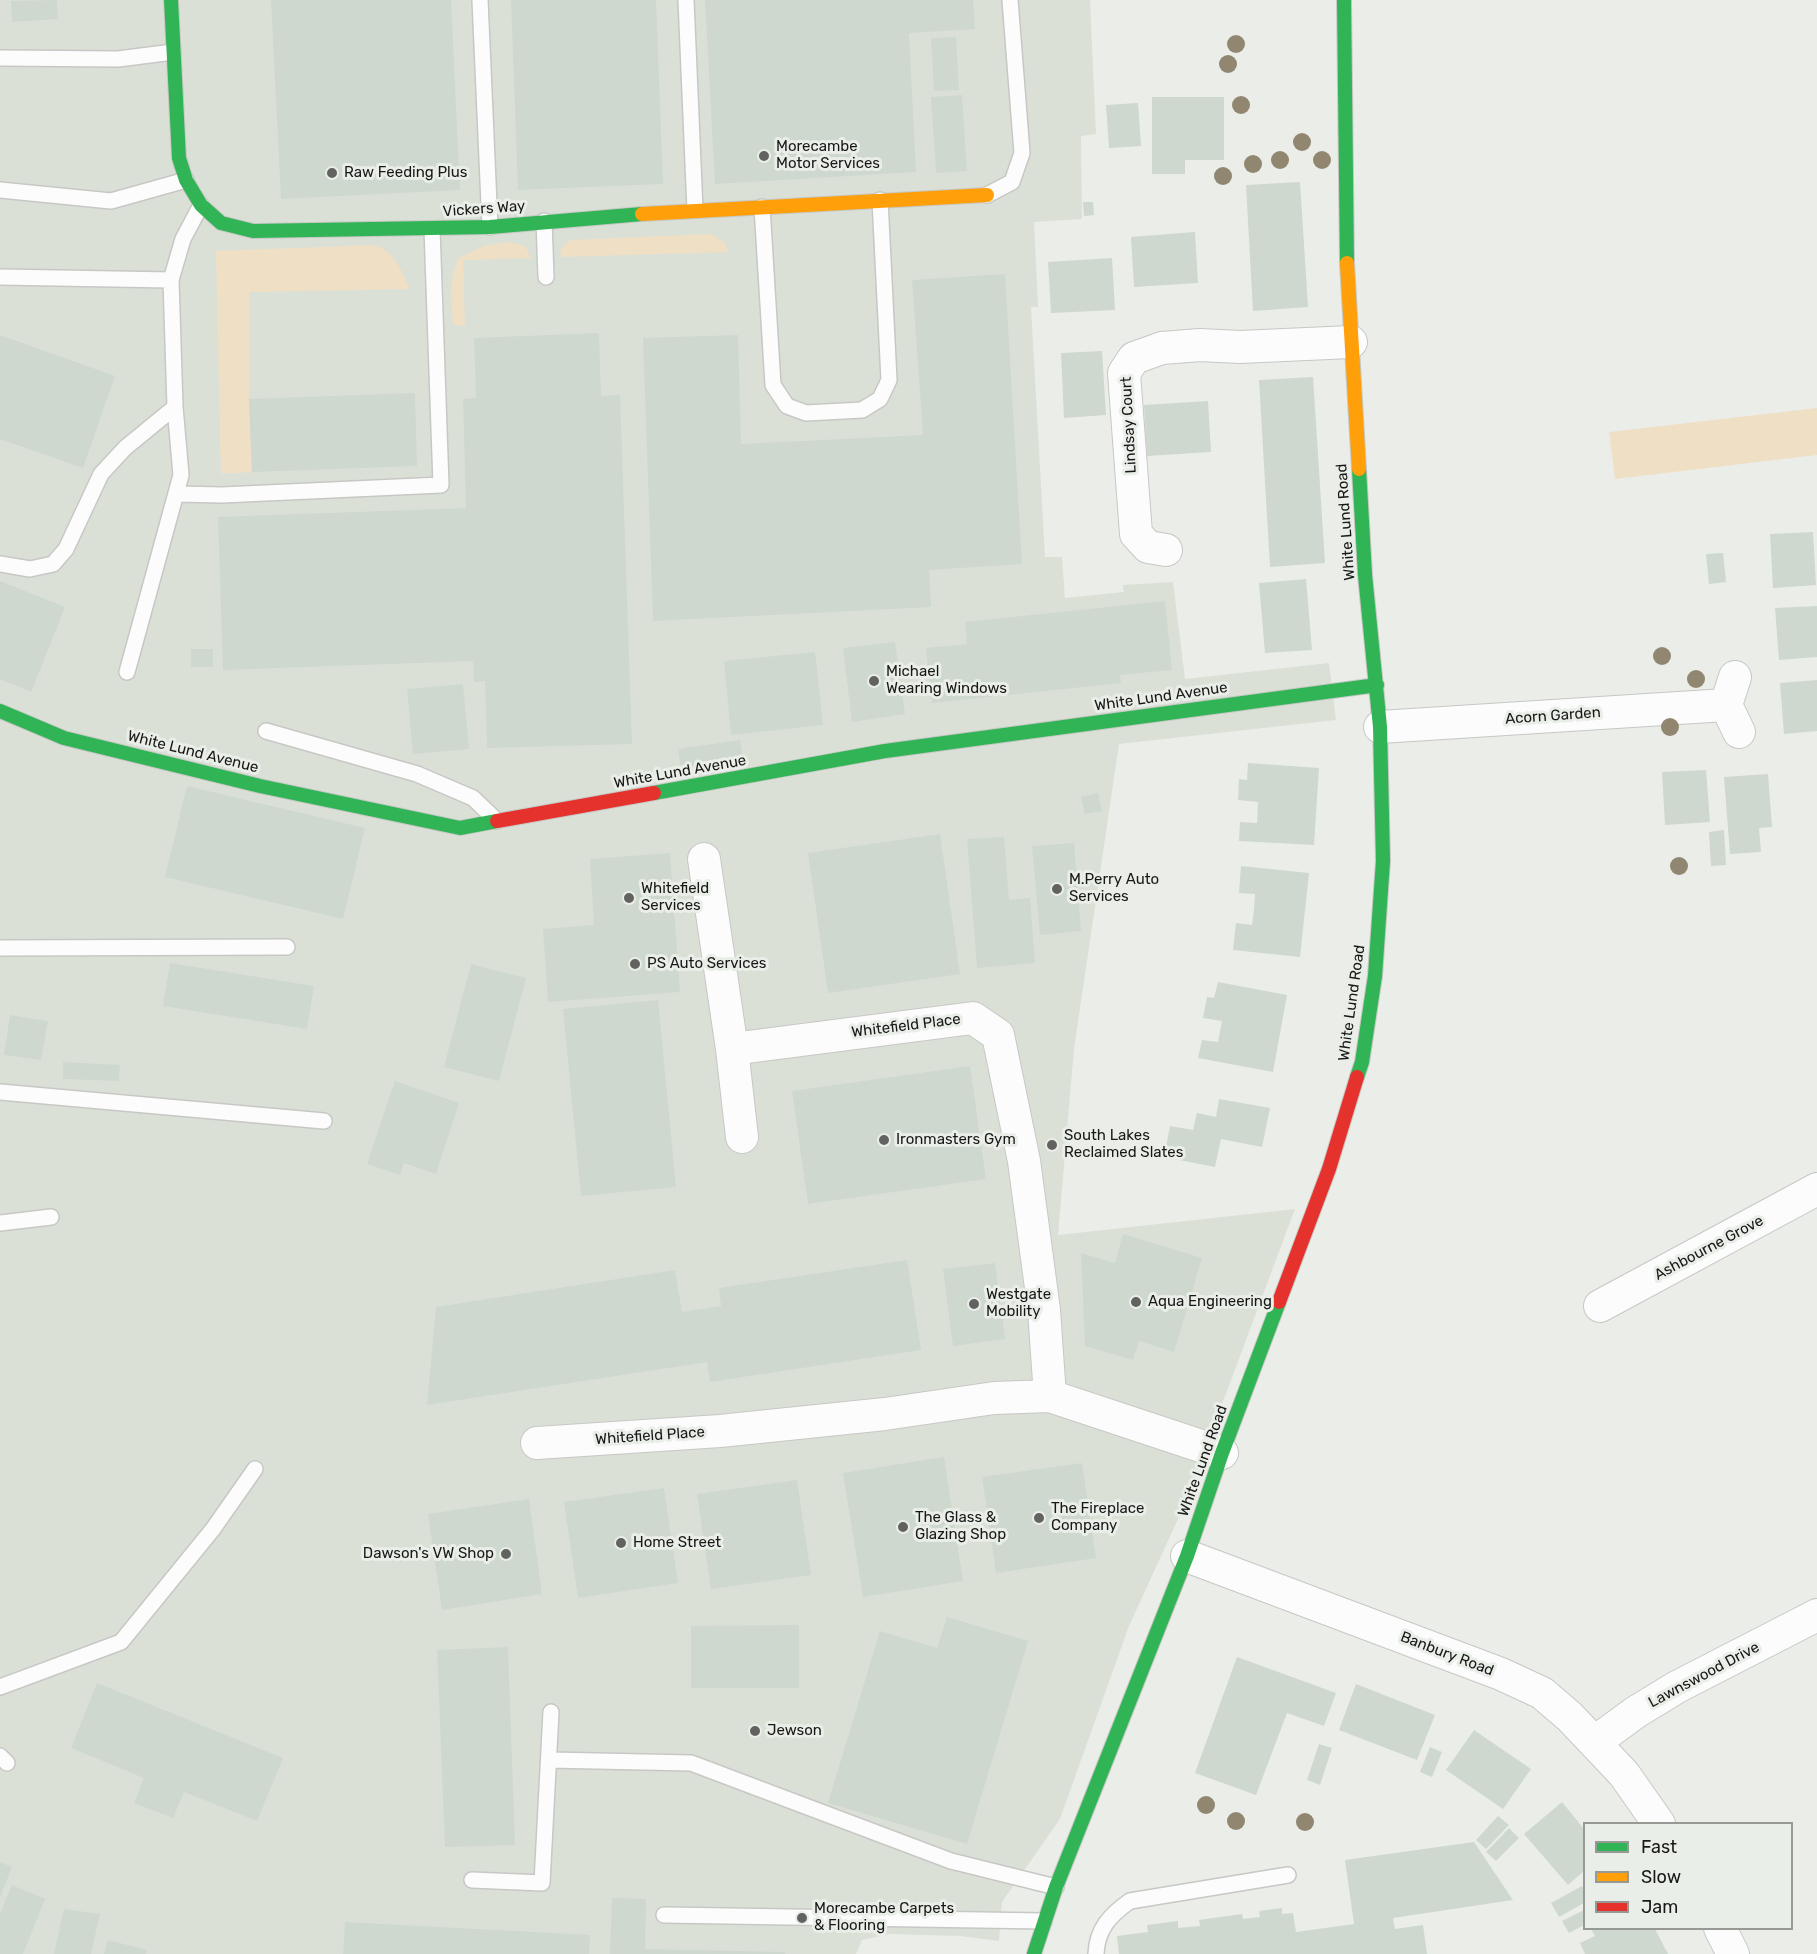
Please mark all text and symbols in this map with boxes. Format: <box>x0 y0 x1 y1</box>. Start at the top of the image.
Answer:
place label: Morecambe Motor Services <box>776 138 880 173</box>
marker: Morecambe Motor Services <box>757 149 771 163</box>
place label: Raw Feeding Plus <box>344 164 467 182</box>
marker: Raw Feeding Plus <box>325 166 339 180</box>
street label: Vickers Way <box>442 197 526 221</box>
street label: Lindsay Court <box>1117 376 1141 474</box>
street label: White Lund Road <box>1333 463 1359 581</box>
place label: Michael Wearing Windows <box>886 663 1007 698</box>
marker: Michael Wearing Windows <box>867 674 881 688</box>
street label: White Lund Avenue <box>1093 679 1229 715</box>
street label: Acorn Garden <box>1505 704 1601 728</box>
street label: White Lund Avenue <box>126 727 260 777</box>
street label: White Lund Avenue <box>612 751 748 793</box>
place label: M.Perry Auto Services <box>1069 871 1159 906</box>
place label: Whitefield Services <box>641 880 709 915</box>
marker: M.Perry Auto Services <box>1050 882 1064 896</box>
marker: Whitefield Services <box>622 891 636 905</box>
street label: White Lund Road <box>1335 944 1369 1062</box>
place label: PS Auto Services <box>647 955 766 973</box>
marker: PS Auto Services <box>628 957 642 971</box>
street label: Whitefield Place <box>850 1010 962 1042</box>
place label: South Lakes Reclaimed Slates <box>1064 1127 1183 1162</box>
place label: Ironmasters Gym <box>896 1131 1016 1149</box>
marker: Ironmasters Gym <box>877 1133 891 1147</box>
marker: South Lakes Reclaimed Slates <box>1045 1138 1059 1152</box>
street label: Ashbourne Grove <box>1651 1212 1767 1284</box>
place label: Westgate Mobility <box>986 1286 1051 1321</box>
place label: Aqua Engineering <box>1148 1293 1272 1311</box>
marker: Aqua Engineering <box>1129 1295 1143 1309</box>
marker: Westgate Mobility <box>967 1297 981 1311</box>
street label: White Lund Road <box>1175 1403 1231 1519</box>
street label: Whitefield Place <box>594 1423 706 1449</box>
place label: The Fireplace Company <box>1051 1500 1144 1535</box>
place label: The Glass & Glazing Shop <box>915 1509 1006 1544</box>
marker: The Fireplace Company <box>1032 1511 1046 1525</box>
marker: The Glass & Glazing Shop <box>896 1520 910 1534</box>
place label: Home Street <box>633 1534 721 1552</box>
marker: Home Street <box>614 1536 628 1550</box>
place label: Dawson's VW Shop <box>363 1545 494 1563</box>
marker: Dawson's VW Shop <box>499 1547 513 1561</box>
street label: Banbury Road <box>1398 1628 1496 1680</box>
street label: Lawnswood Drive <box>1645 1638 1763 1712</box>
place label: Jewson <box>767 1722 822 1740</box>
marker: Jewson <box>748 1724 762 1738</box>
legend <box>1583 1822 1793 1930</box>
text: Fast <box>1641 1836 1677 1858</box>
text: Slow <box>1641 1866 1681 1888</box>
text: Jam <box>1641 1896 1678 1918</box>
place label: Morecambe Carpets & Flooring <box>814 1900 954 1935</box>
marker: Morecambe Carpets & Flooring <box>795 1911 809 1925</box>

